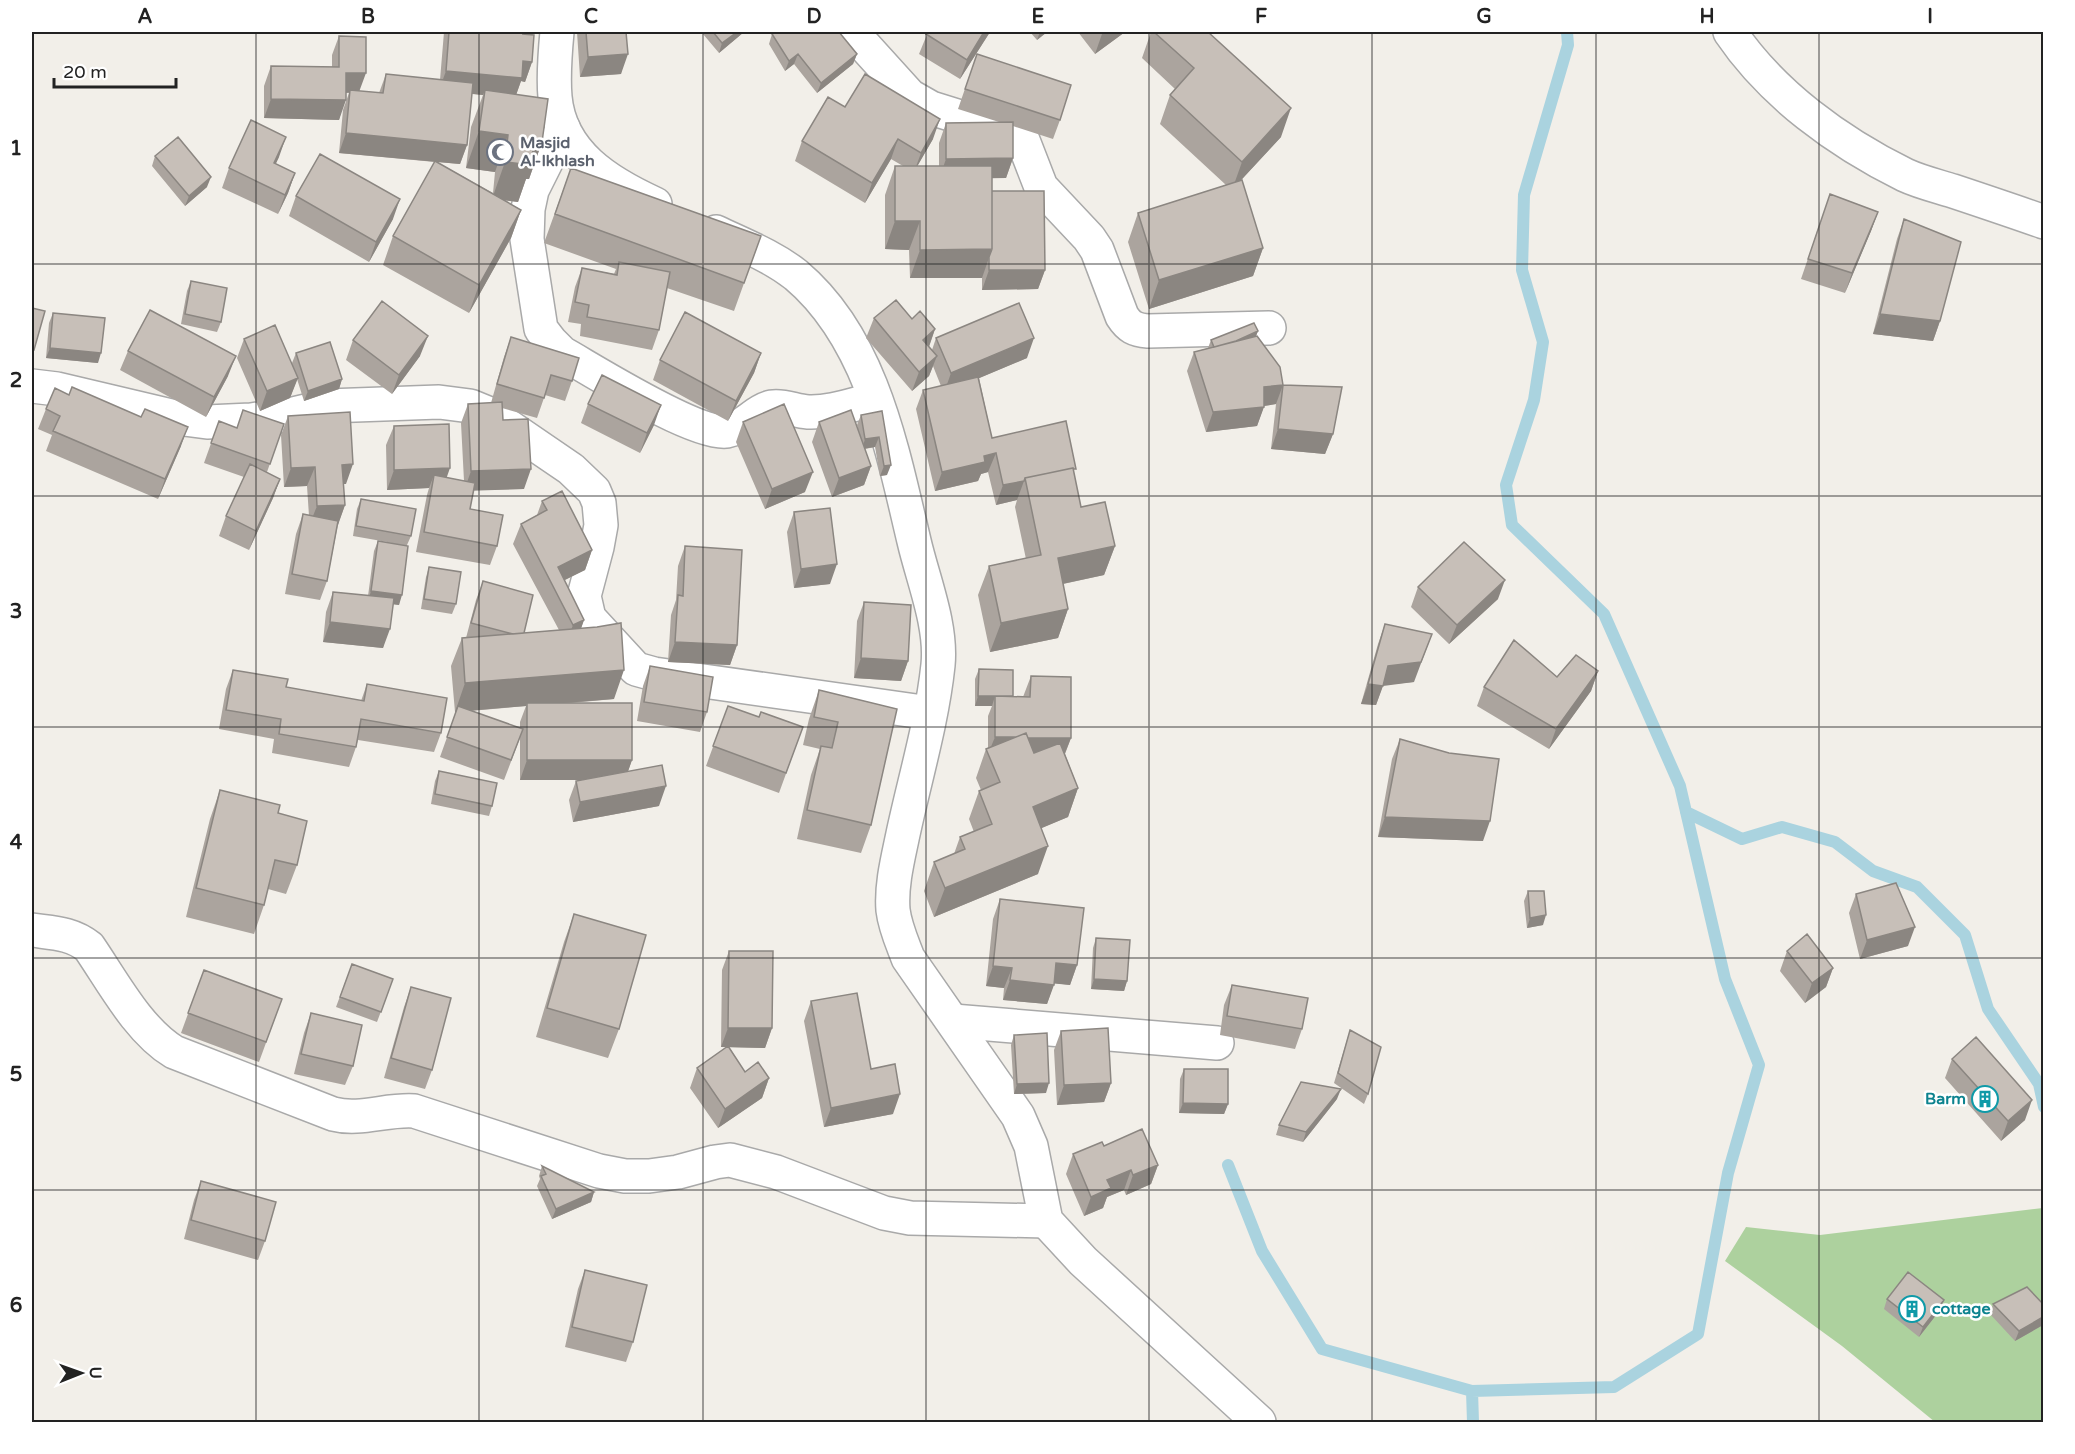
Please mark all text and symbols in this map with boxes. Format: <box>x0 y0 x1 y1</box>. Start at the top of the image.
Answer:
text: A <box>138 5 153 29</box>
text: B <box>361 5 375 29</box>
text: C <box>584 5 598 29</box>
text: D <box>806 5 822 29</box>
text: E <box>1032 5 1045 29</box>
text: F <box>1255 5 1267 29</box>
text: G <box>1476 5 1492 29</box>
text: H <box>1699 5 1715 29</box>
text: I <box>1927 5 1933 29</box>
scale bar <box>54 51 176 89</box>
text: 20 m <box>63 61 107 83</box>
place label: Masjid Al-Ikhlash <box>520 133 595 171</box>
text: 1 <box>10 137 22 161</box>
mosque icon: Masjid Al-Ikhlash <box>485 137 515 167</box>
text: 2 <box>10 369 22 393</box>
text: 3 <box>10 600 22 624</box>
text: 4 <box>10 831 23 855</box>
text: 5 <box>10 1063 22 1087</box>
building icon: Barm <box>1970 1084 2000 1114</box>
place label: Barm <box>1925 1089 1966 1109</box>
text: 6 <box>10 1294 22 1318</box>
building icon: cottage <box>1897 1294 1927 1324</box>
place label: cottage <box>1932 1299 1991 1319</box>
north arrow <box>51 1343 111 1403</box>
text: U <box>85 1367 105 1379</box>

